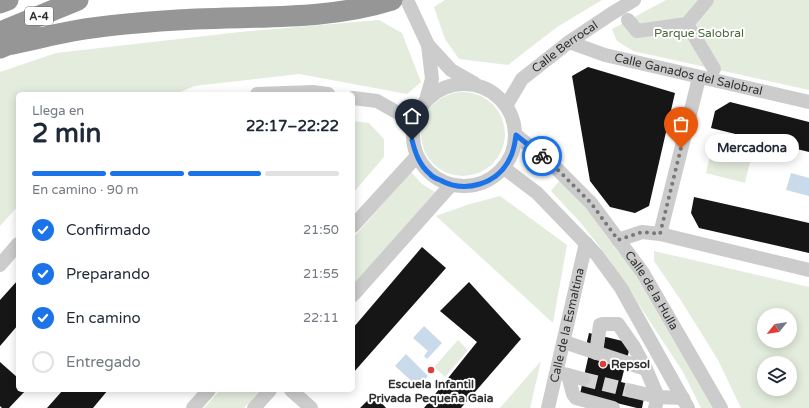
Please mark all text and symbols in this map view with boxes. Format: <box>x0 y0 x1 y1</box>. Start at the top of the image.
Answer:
road number: A-4 <box>25 7 53 25</box>
street label: Calle Berrocal <box>529 18 600 76</box>
park label: Parque Salobral <box>654 26 744 40</box>
street label: Calle Ganados del Salobral <box>613 50 764 98</box>
pin <box>395 99 429 140</box>
text: Llega en <box>32 103 84 119</box>
icon: home <box>401 105 423 127</box>
pin <box>664 107 698 148</box>
icon: bag <box>670 113 692 135</box>
text: 22:17–22:22 <box>246 117 339 135</box>
text: 2 min <box>32 118 101 149</box>
callout: Mercadona <box>705 134 799 162</box>
courier <box>522 136 562 176</box>
text: Mercadona <box>717 140 787 156</box>
icon: bike <box>531 145 553 167</box>
text: En camino · 90 m <box>32 182 139 198</box>
icon: check <box>32 219 54 241</box>
text: Confirmado <box>66 221 150 239</box>
text: 21:50 <box>303 222 339 238</box>
street label: Calle de la Hulla <box>622 248 681 332</box>
icon: check <box>32 263 54 285</box>
text: Preparando <box>66 265 150 283</box>
text: 21:55 <box>303 266 339 282</box>
street label: Calle de la Esmaltina <box>547 266 587 384</box>
icon: check <box>32 307 54 329</box>
north arrow <box>757 308 797 348</box>
map controls <box>757 308 797 396</box>
text: En camino <box>66 309 141 327</box>
text: 22:11 <box>303 310 339 326</box>
text: Entregado <box>66 353 141 371</box>
button: layers <box>757 356 797 396</box>
place label: Repsol <box>611 357 650 372</box>
marker: Repsol <box>598 359 608 369</box>
marker: Escuela Infantil Privada Pequeña Gaia <box>426 365 436 375</box>
place label: Escuela Infantil Privada Pequeña Gaia <box>368 377 494 406</box>

